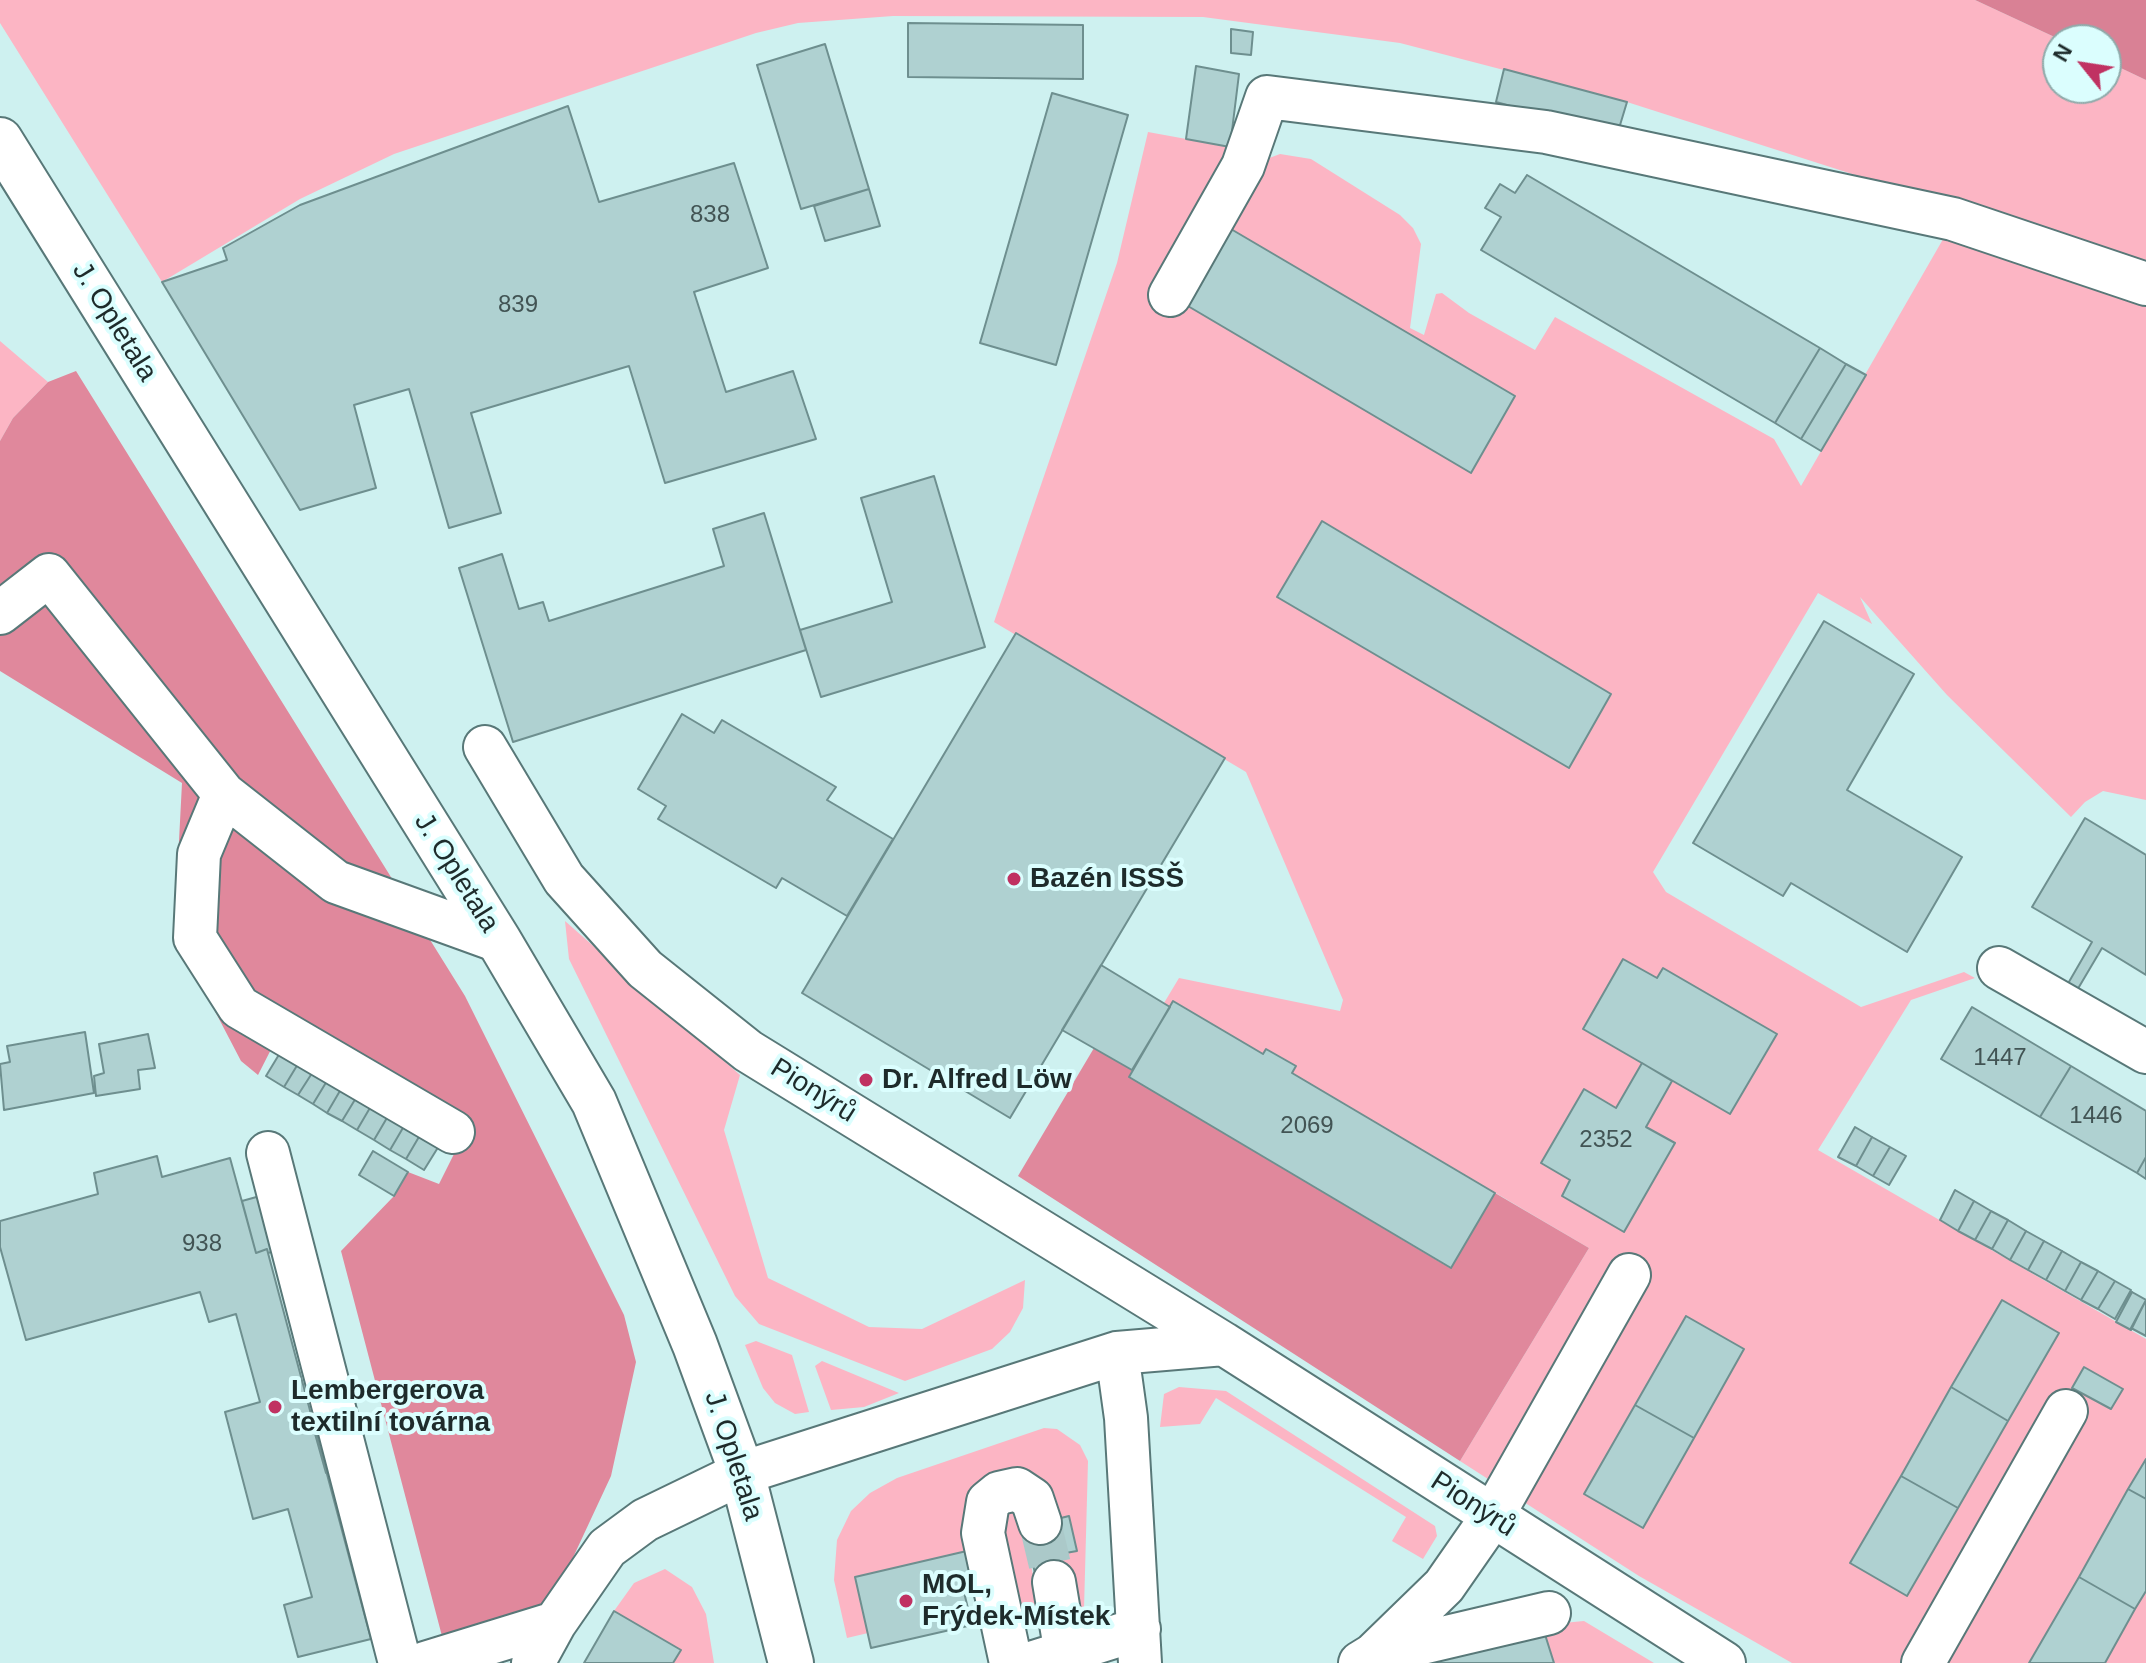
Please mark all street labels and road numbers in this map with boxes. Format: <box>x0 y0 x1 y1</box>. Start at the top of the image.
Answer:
street label: J. Opletala <box>64 256 164 388</box>
street label: J. Opletala <box>406 807 506 939</box>
street label: Pionýrů <box>764 1052 862 1130</box>
street label: J. Opletala <box>696 1387 770 1525</box>
street label: Pionýrů <box>1424 1465 1522 1545</box>

